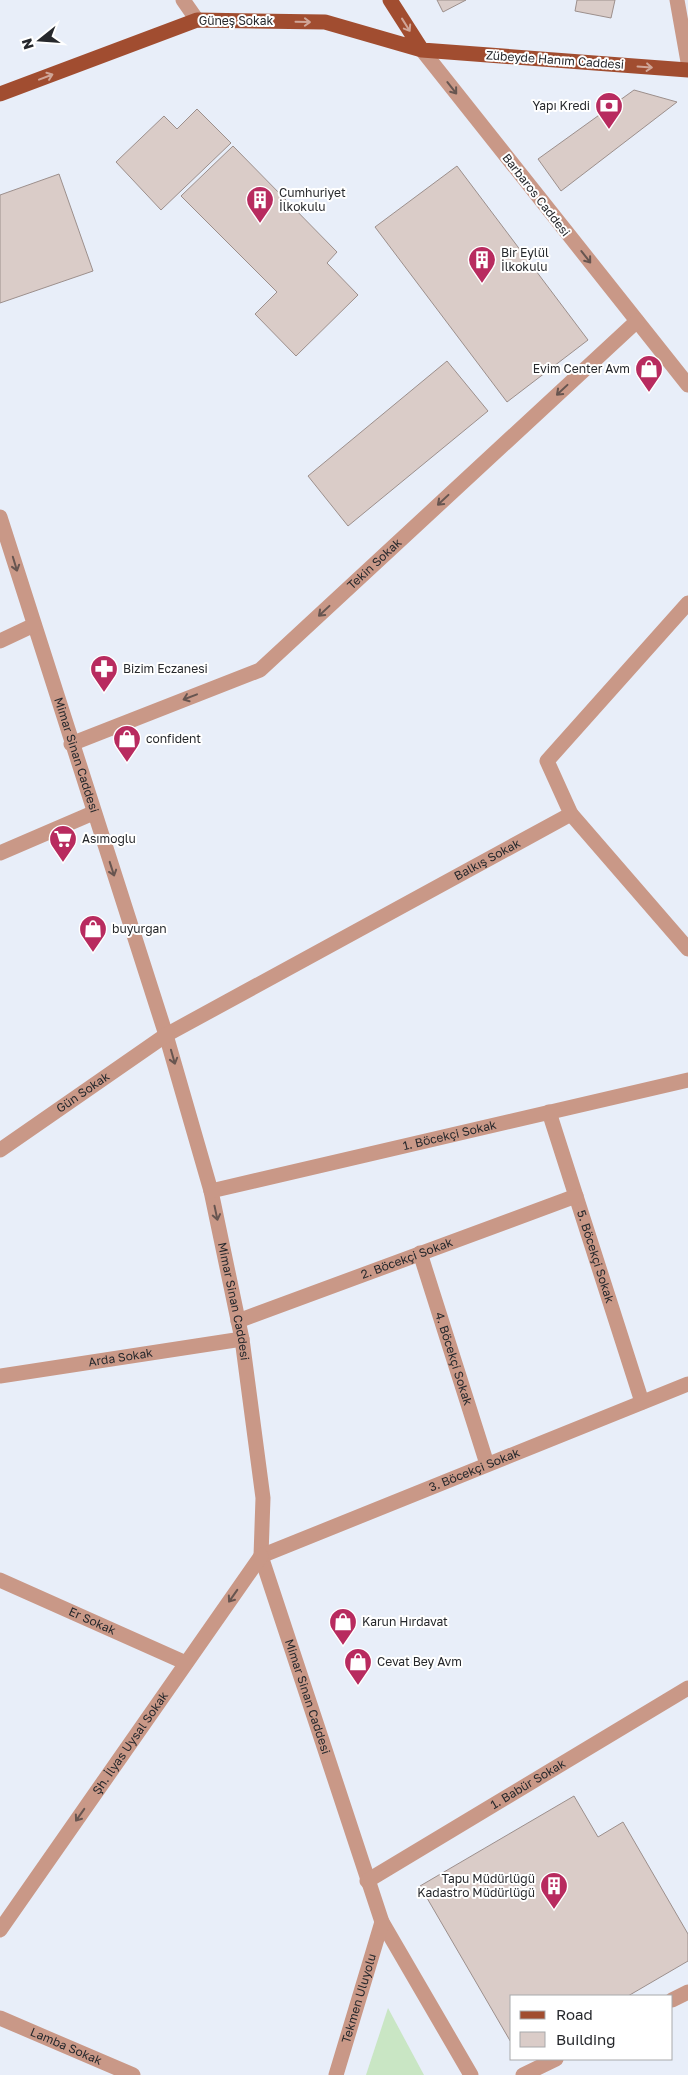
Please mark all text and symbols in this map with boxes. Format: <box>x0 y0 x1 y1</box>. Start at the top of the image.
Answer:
street label: Güneş Sokak <box>199 13 273 28</box>
north arrow <box>15 15 65 65</box>
one-way arrow <box>294 17 310 27</box>
one-way arrow <box>401 18 411 32</box>
text: N <box>17 36 37 52</box>
street label: Zübeyde Hanım Caddesi <box>485 47 625 72</box>
one-way arrow <box>637 62 653 71</box>
one-way arrow <box>37 72 53 81</box>
one-way arrow <box>447 82 458 95</box>
bank icon: Yapı Kredi <box>594 91 624 130</box>
place label: Yapı Kredi <box>533 98 590 113</box>
street label: Barbaros Caddesi <box>499 150 573 239</box>
building icon: Cumhuriyet İlkokulu <box>245 185 275 224</box>
place label: Cumhuriyet İlkokulu <box>279 185 346 214</box>
building icon: Bir Eylül İlkokulu <box>467 245 497 284</box>
place label: Bir Eylül İlkokulu <box>501 245 549 274</box>
one-way arrow <box>580 250 591 263</box>
shop icon: Evim Center Avm <box>634 354 664 393</box>
place label: Evim Center Avm <box>533 361 630 376</box>
one-way arrow <box>556 384 569 396</box>
one-way arrow <box>437 494 450 506</box>
street label: Tekin Sokak <box>344 535 405 593</box>
one-way arrow <box>10 555 20 571</box>
one-way arrow <box>317 605 330 616</box>
pharmacy icon: Bizim Eczanesi <box>89 654 119 693</box>
place label: Bizim Eczanesi <box>123 661 208 676</box>
one-way arrow <box>182 693 198 702</box>
street label: Mimar Sinan Caddesi <box>51 695 102 815</box>
shop icon: confident <box>112 724 142 763</box>
place label: confident <box>146 731 201 746</box>
supermarket icon: Asımoğlu <box>48 824 78 863</box>
place label: Asımoğlu <box>82 831 136 846</box>
street label: Balkış Sokak <box>451 835 523 883</box>
one-way arrow <box>107 860 117 876</box>
shop icon: buyurgan <box>78 914 108 953</box>
place label: buyurgan <box>112 921 167 936</box>
one-way arrow <box>168 1048 178 1064</box>
street label: Gün Sokak <box>53 1068 112 1116</box>
street label: 1. Böcekçi Sokak <box>401 1117 498 1153</box>
one-way arrow <box>212 1205 221 1221</box>
street label: 5. Böcekçi Sokak <box>574 1208 618 1305</box>
street label: 2. Böcekçi Sokak <box>359 1234 455 1282</box>
street label: Mimar Sinan Caddesi <box>215 1241 253 1361</box>
street label: 4. Böcekçi Sokak <box>432 1310 476 1407</box>
street label: Arda Sokak <box>87 1345 154 1369</box>
street label: 3. Böcekçi Sokak <box>426 1444 522 1495</box>
one-way arrow <box>228 1589 238 1603</box>
street label: Er Sokak <box>66 1604 119 1638</box>
shop icon: Karun Hırdavat <box>328 1607 358 1646</box>
place label: Karun Hırdavat <box>362 1614 448 1629</box>
street label: Mimar Sinan Caddesi <box>282 1637 334 1756</box>
shop icon: Cevat Bey Avm <box>343 1647 373 1686</box>
place label: Cevat Bey Avm <box>377 1654 462 1669</box>
street label: Şh. İlyas Uysal Sokak <box>89 1688 171 1797</box>
street label: 1. Babür Sokak <box>488 1755 568 1812</box>
one-way arrow <box>75 1808 85 1822</box>
place label: Tapu Müdürlüğü Kadastro Müdürlüğü <box>417 1871 535 1900</box>
building icon: Tapu Müdürlüğü Kadastro Müdürlüğü <box>539 1871 569 1910</box>
street label: Tekmen Uluyolu <box>338 1952 379 2045</box>
legend <box>510 1995 673 2060</box>
text: Road <box>556 2005 593 2023</box>
street label: Lamba Sokak <box>28 2024 105 2068</box>
text: Building <box>556 2030 616 2048</box>

